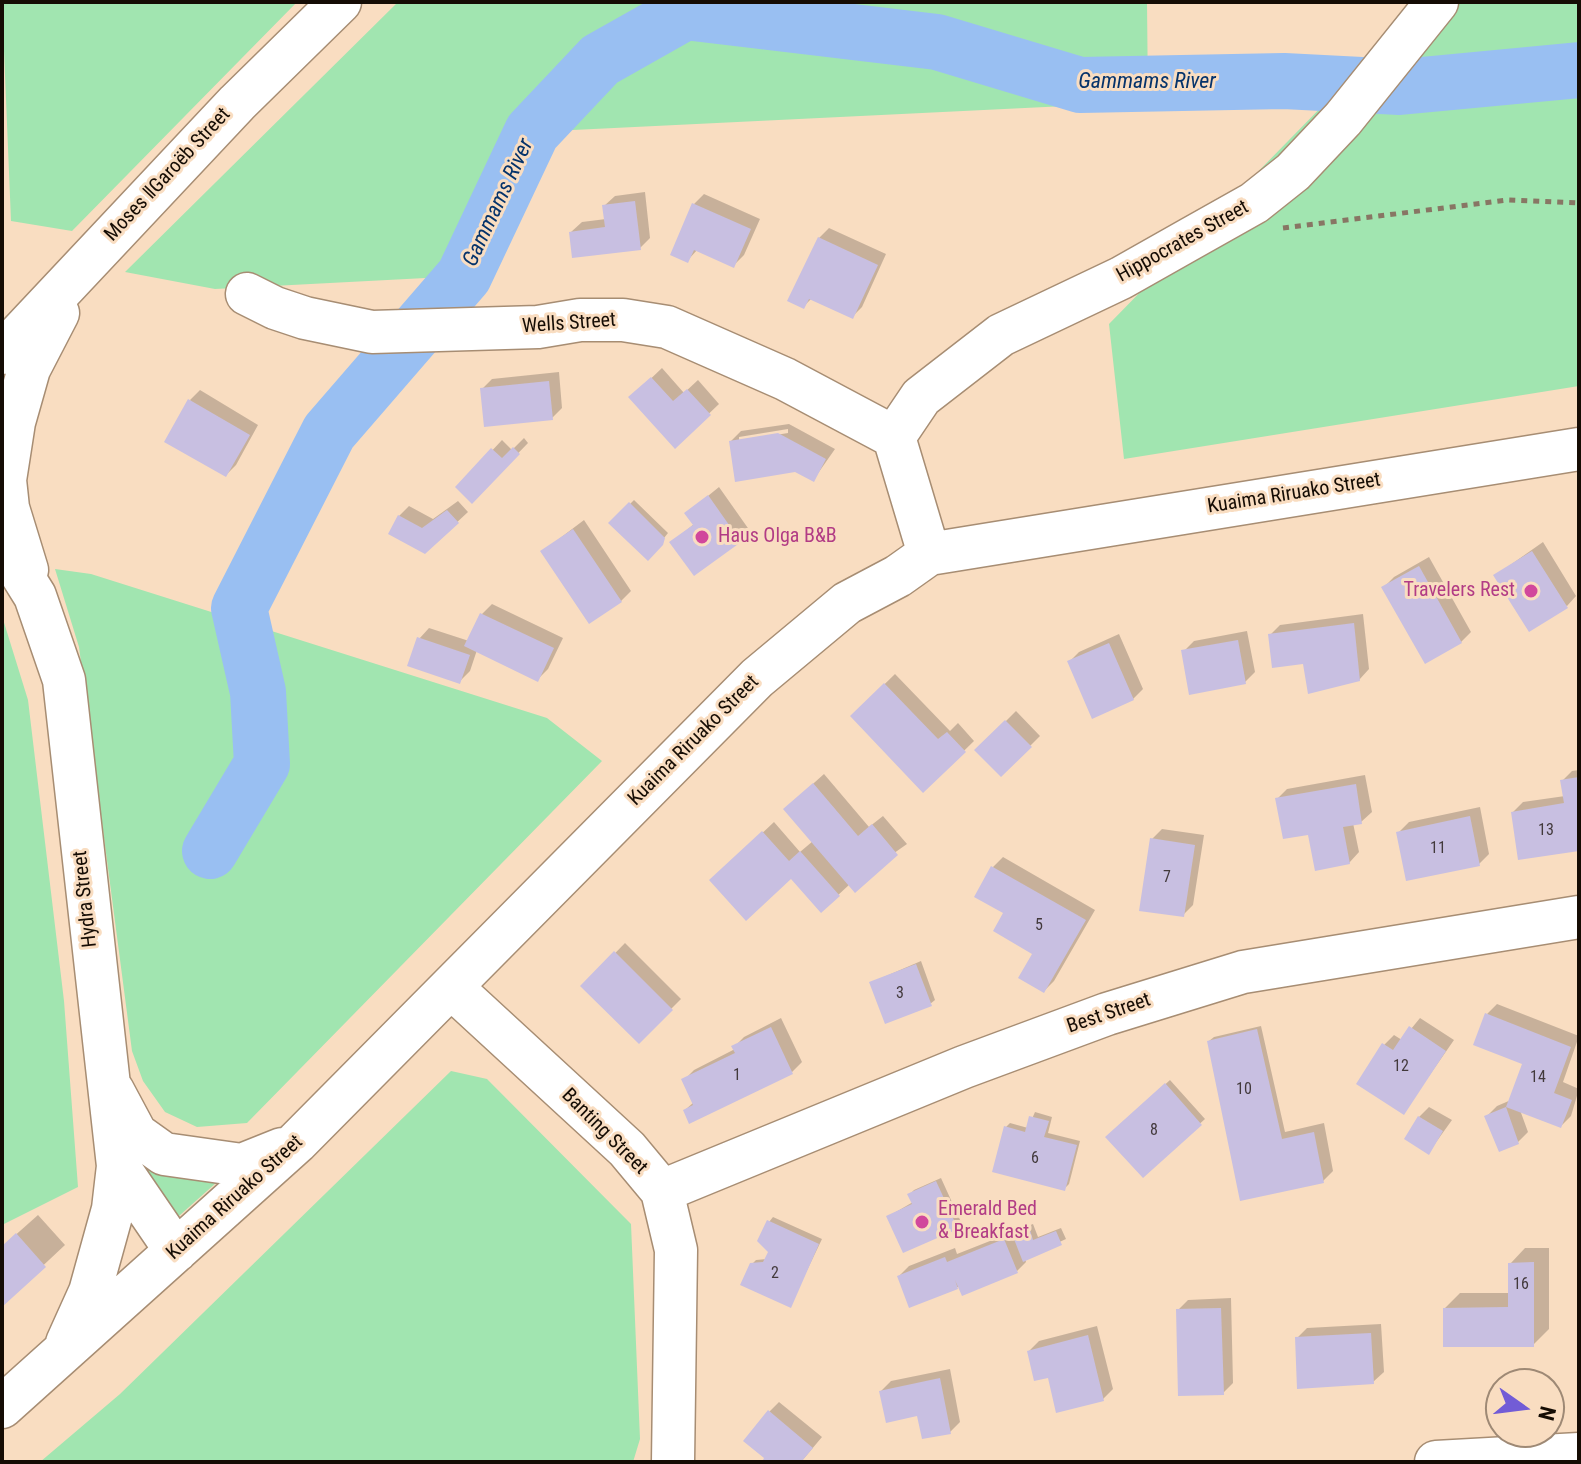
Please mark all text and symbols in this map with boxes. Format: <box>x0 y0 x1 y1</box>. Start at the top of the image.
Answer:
water label: Gammams River <box>1078 69 1216 95</box>
street label: Moses ǁGaroëb Street <box>100 103 236 247</box>
water label: Gammams River <box>458 135 540 271</box>
street label: Hippocrates Street <box>1113 196 1253 288</box>
street label: Wells Street <box>521 309 617 339</box>
street label: Kuaima Riruako Street <box>1206 468 1382 520</box>
place label: Haus Olga B&B <box>718 525 837 549</box>
marker: Haus Olga B&B <box>693 528 711 546</box>
place label: Travelers Rest <box>1404 579 1515 603</box>
marker: Travelers Rest <box>1522 582 1540 600</box>
street label: Kuaima Riruako Street <box>624 671 764 811</box>
house number: 13 <box>1538 821 1554 841</box>
house number: 11 <box>1430 839 1446 859</box>
street label: Hydra Street <box>69 849 103 949</box>
house number: 7 <box>1163 868 1171 888</box>
house number: 5 <box>1035 916 1043 936</box>
house number: 3 <box>896 984 904 1004</box>
street label: Best Street <box>1064 989 1154 1039</box>
house number: 12 <box>1393 1057 1409 1077</box>
house number: 1 <box>733 1066 741 1086</box>
house number: 14 <box>1530 1068 1546 1088</box>
house number: 10 <box>1236 1080 1252 1100</box>
street label: Banting Street <box>556 1084 652 1180</box>
house number: 8 <box>1150 1121 1158 1141</box>
street label: Kuaima Riruako Street <box>162 1131 308 1265</box>
house number: 6 <box>1031 1149 1039 1169</box>
place label: Emerald Bed & Breakfast <box>938 1198 1037 1245</box>
marker: Emerald Bed & Breakfast <box>913 1213 931 1231</box>
house number: 2 <box>771 1264 779 1284</box>
house number: 16 <box>1513 1275 1529 1295</box>
north arrow <box>1485 1368 1565 1448</box>
text: N <box>1533 1404 1561 1423</box>

